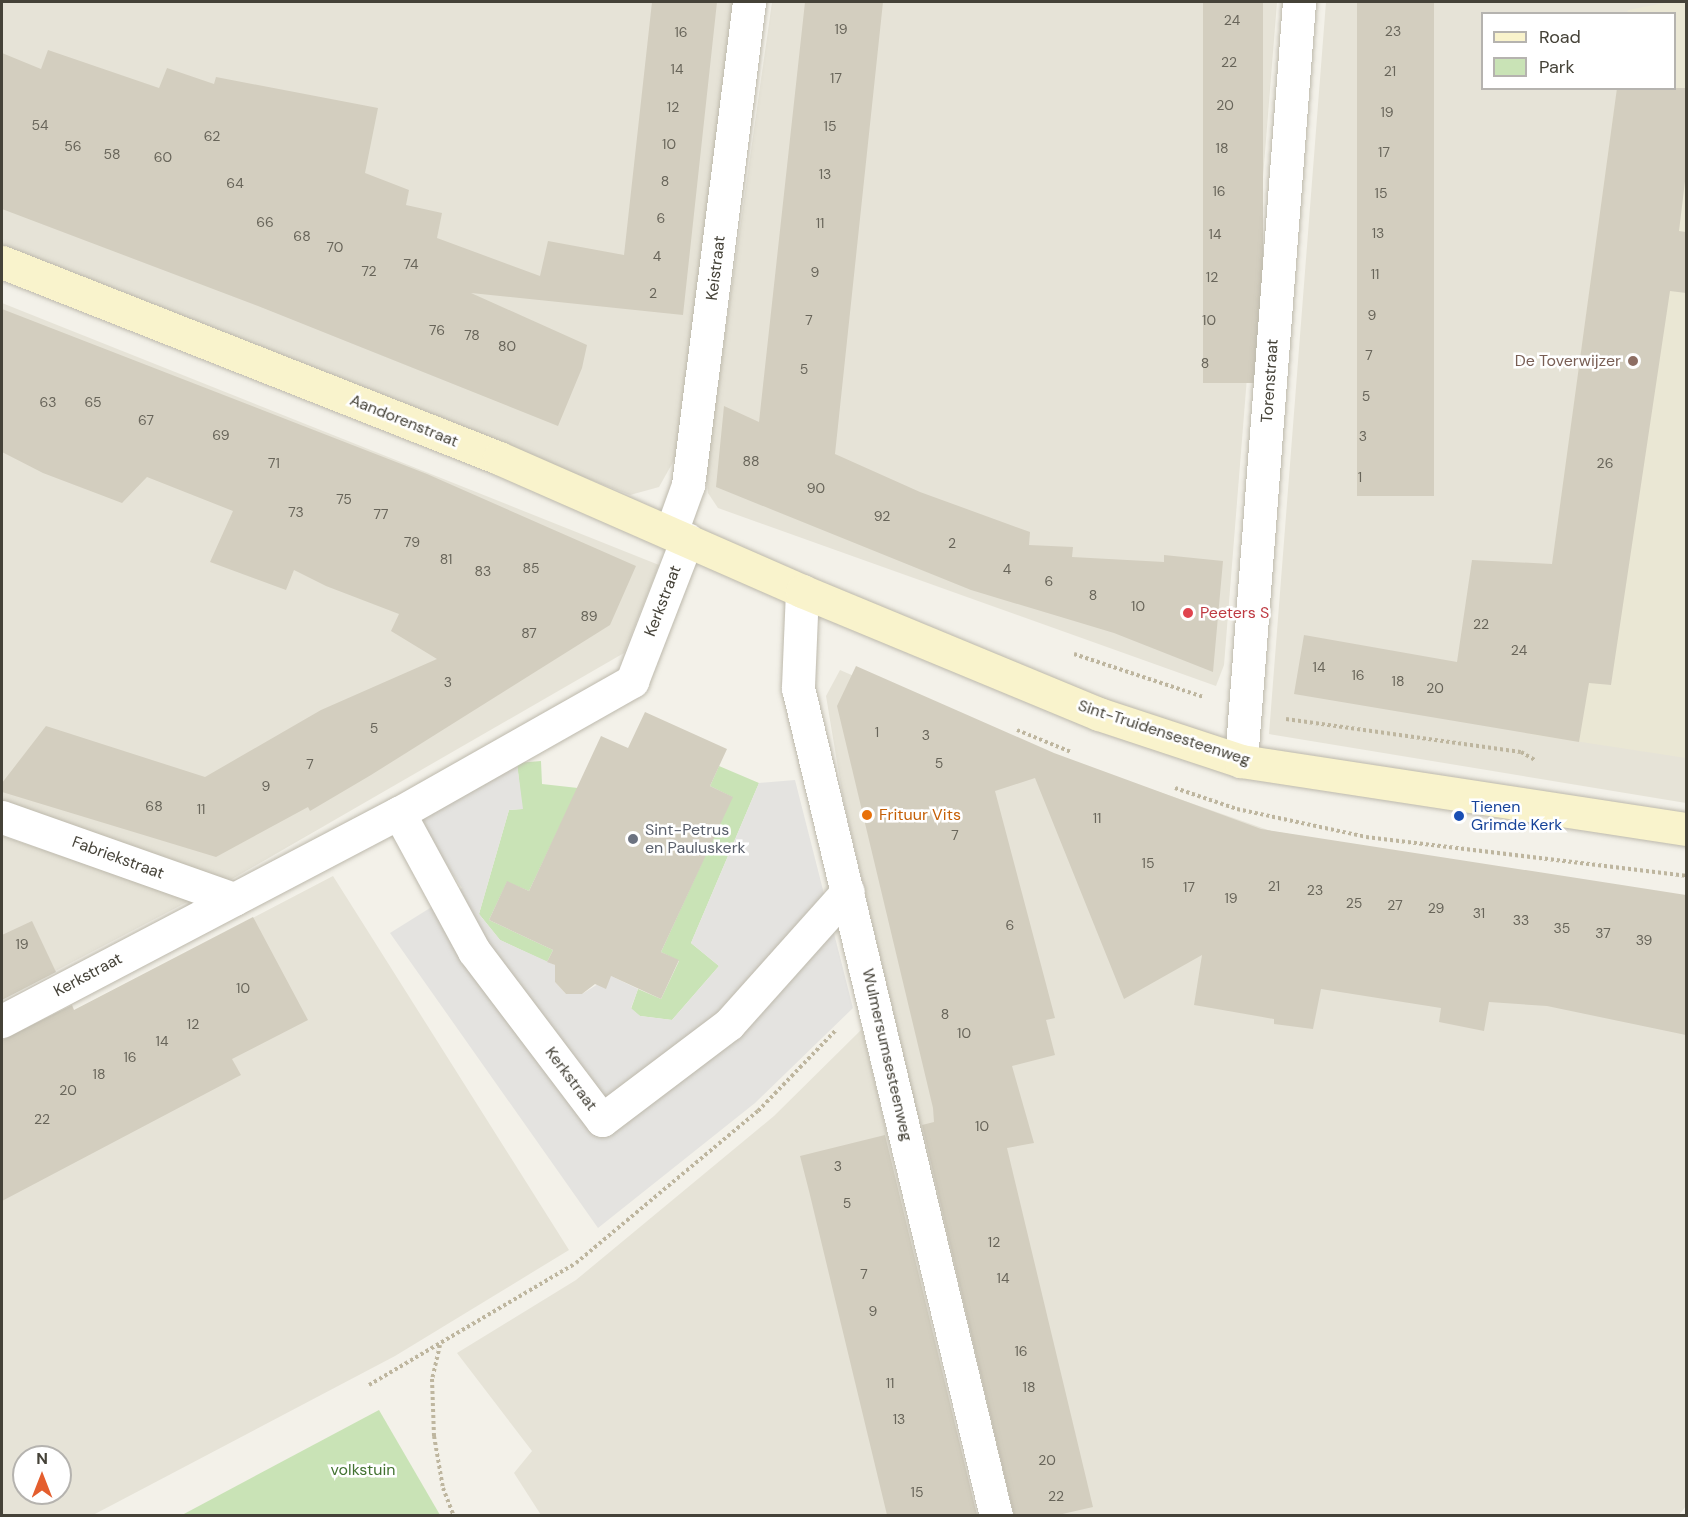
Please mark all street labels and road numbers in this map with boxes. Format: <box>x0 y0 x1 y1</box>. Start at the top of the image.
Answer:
street label: Keistraat <box>703 235 729 301</box>
street label: Torenstraat <box>1257 338 1283 424</box>
street label: Aandorenstraat <box>347 391 461 451</box>
street label: Kerkstraat <box>641 563 685 639</box>
street label: Sint-Truidensesteenweg <box>1076 696 1252 770</box>
street label: Fabriekstraat <box>69 832 167 884</box>
street label: Kerkstraat <box>50 949 126 1001</box>
street label: Wulmersumsesteenweg <box>858 967 916 1143</box>
street label: Kerkstraat <box>541 1043 601 1115</box>

